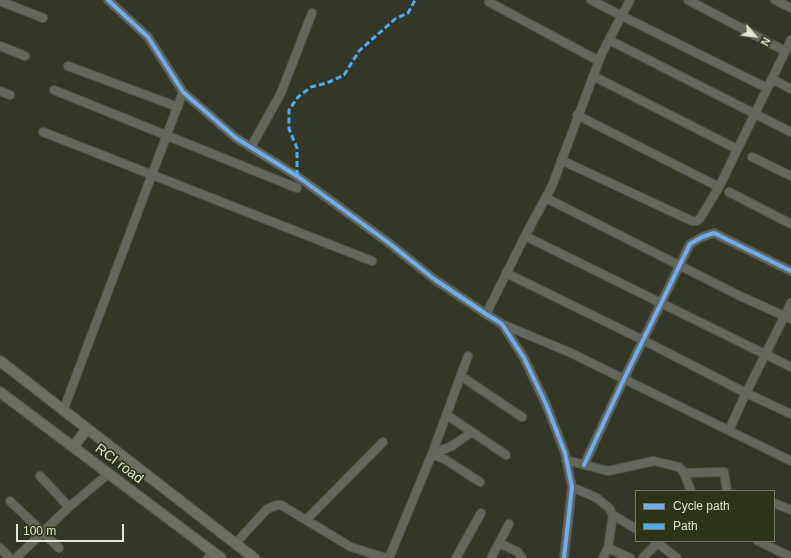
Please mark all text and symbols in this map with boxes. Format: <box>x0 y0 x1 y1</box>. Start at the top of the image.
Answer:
north arrow <box>735 16 775 56</box>
text: N <box>758 35 773 48</box>
street label: RCI road <box>92 440 146 488</box>
legend <box>635 490 775 542</box>
text: Cycle path <box>673 499 730 513</box>
scale bar <box>18 516 126 542</box>
text: Path <box>673 519 698 533</box>
text: 100 m <box>23 524 56 538</box>

